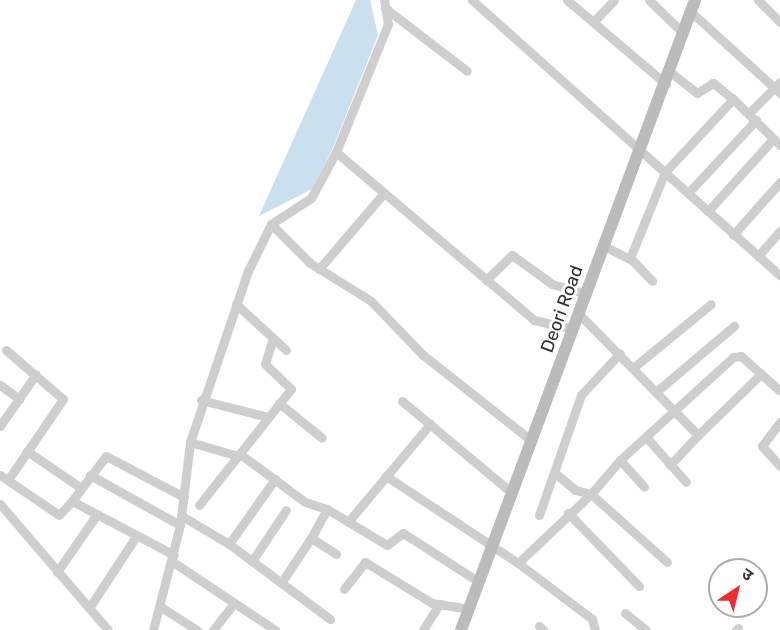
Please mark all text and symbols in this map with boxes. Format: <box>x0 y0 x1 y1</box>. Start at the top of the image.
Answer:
street label: Deori Road <box>536 263 588 355</box>
north arrow <box>708 558 768 618</box>
text: उ <box>738 564 757 585</box>

